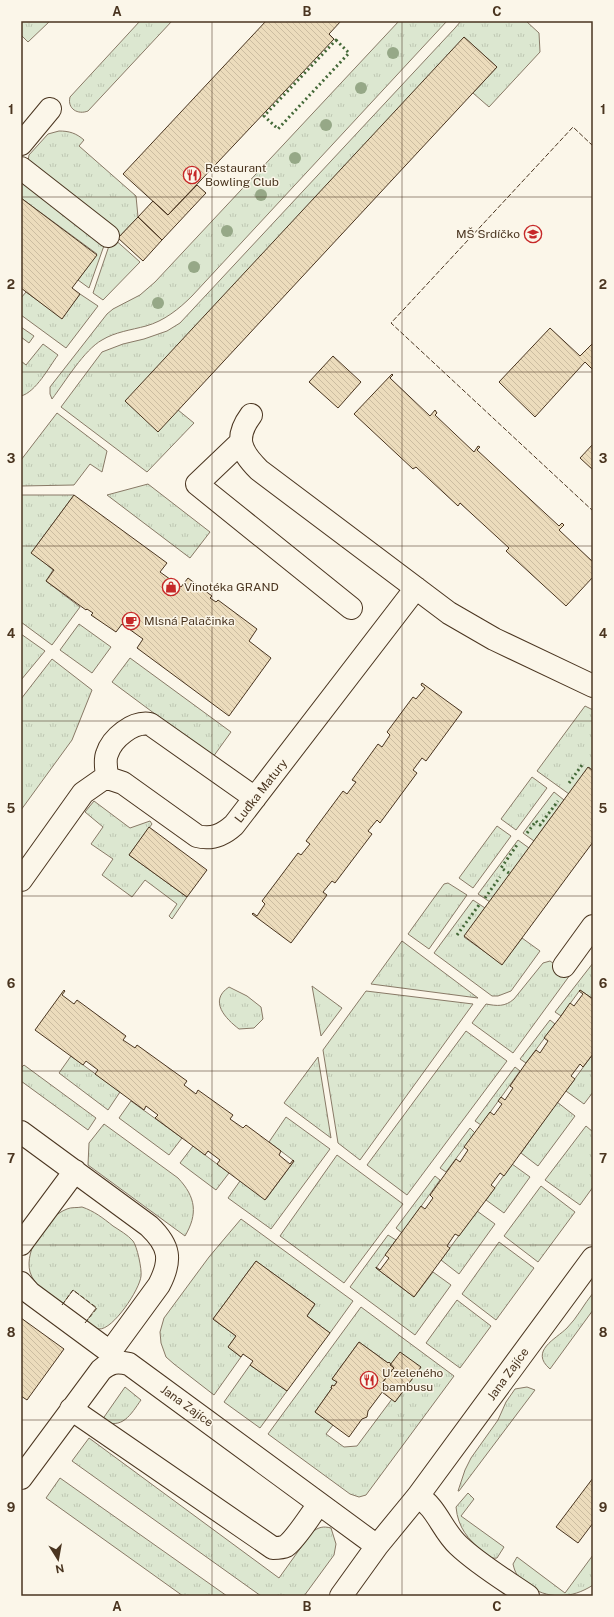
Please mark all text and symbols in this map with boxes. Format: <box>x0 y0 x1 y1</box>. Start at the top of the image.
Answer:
text: A <box>112 4 122 19</box>
text: B <box>303 4 312 19</box>
text: C <box>492 4 502 19</box>
text: 1 <box>8 102 14 117</box>
text: 1 <box>600 102 606 117</box>
place label: Restaurant Bowling Club <box>205 161 279 189</box>
restaurant icon: Restaurant Bowling Club <box>182 165 202 185</box>
school or university icon: MŠ Srdíčko <box>523 224 543 244</box>
place label: MŠ Srdíčko <box>456 227 520 241</box>
text: 2 <box>7 277 15 292</box>
text: 2 <box>599 277 607 292</box>
text: 3 <box>7 451 16 466</box>
text: 3 <box>599 451 608 466</box>
shop icon: Vinotéka GRAND <box>161 577 181 597</box>
place label: Vinotéka GRAND <box>184 580 279 594</box>
cafe icon: Mlsná Palačinka <box>121 611 141 631</box>
place label: Mlsná Palačinka <box>144 614 235 628</box>
text: 4 <box>7 626 16 641</box>
text: 4 <box>599 626 608 641</box>
street label: Luďka Matury <box>232 756 291 826</box>
text: 5 <box>7 801 16 816</box>
text: 5 <box>599 801 608 816</box>
text: 6 <box>7 976 16 991</box>
text: 6 <box>599 976 608 991</box>
text: 7 <box>7 1151 15 1166</box>
text: 7 <box>599 1151 607 1166</box>
text: 8 <box>7 1325 16 1340</box>
text: 8 <box>599 1325 608 1340</box>
street label: Jana Zajíce <box>484 1345 532 1403</box>
place label: U zeleného bambusu <box>382 1366 444 1394</box>
restaurant icon: U zeleného bambusu <box>359 1370 379 1390</box>
street label: Jana Zajíce <box>158 1382 216 1430</box>
text: 9 <box>7 1500 15 1515</box>
text: 9 <box>599 1500 607 1515</box>
north arrow <box>38 1539 78 1579</box>
text: N <box>55 1562 65 1576</box>
text: A <box>112 1599 122 1614</box>
text: B <box>303 1599 312 1614</box>
text: C <box>492 1599 502 1614</box>

